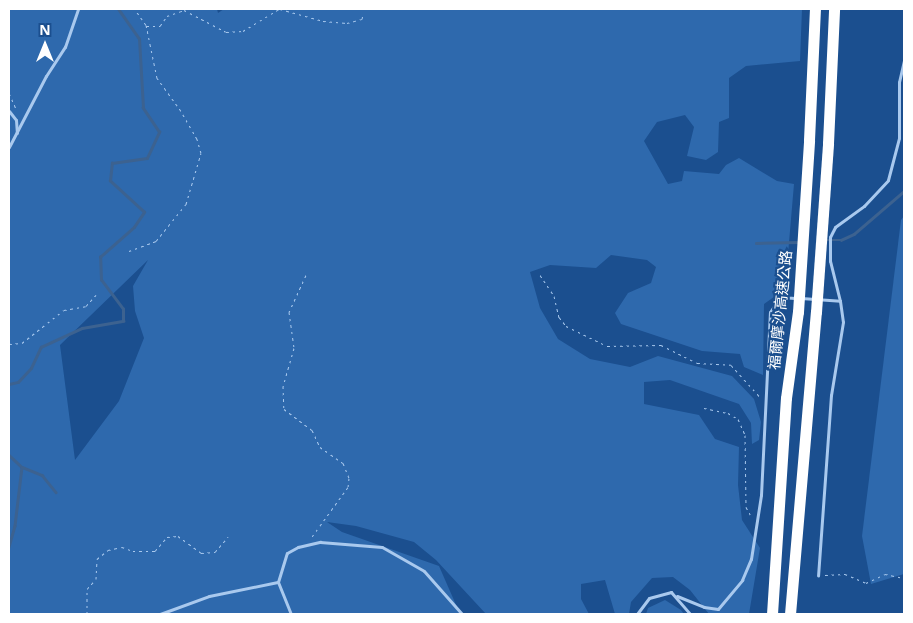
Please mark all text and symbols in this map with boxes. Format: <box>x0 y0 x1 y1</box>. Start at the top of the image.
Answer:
north arrow <box>20 20 70 70</box>
text: N <box>39 20 51 39</box>
street label: 福爾摩沙高速公路 <box>765 249 795 371</box>

